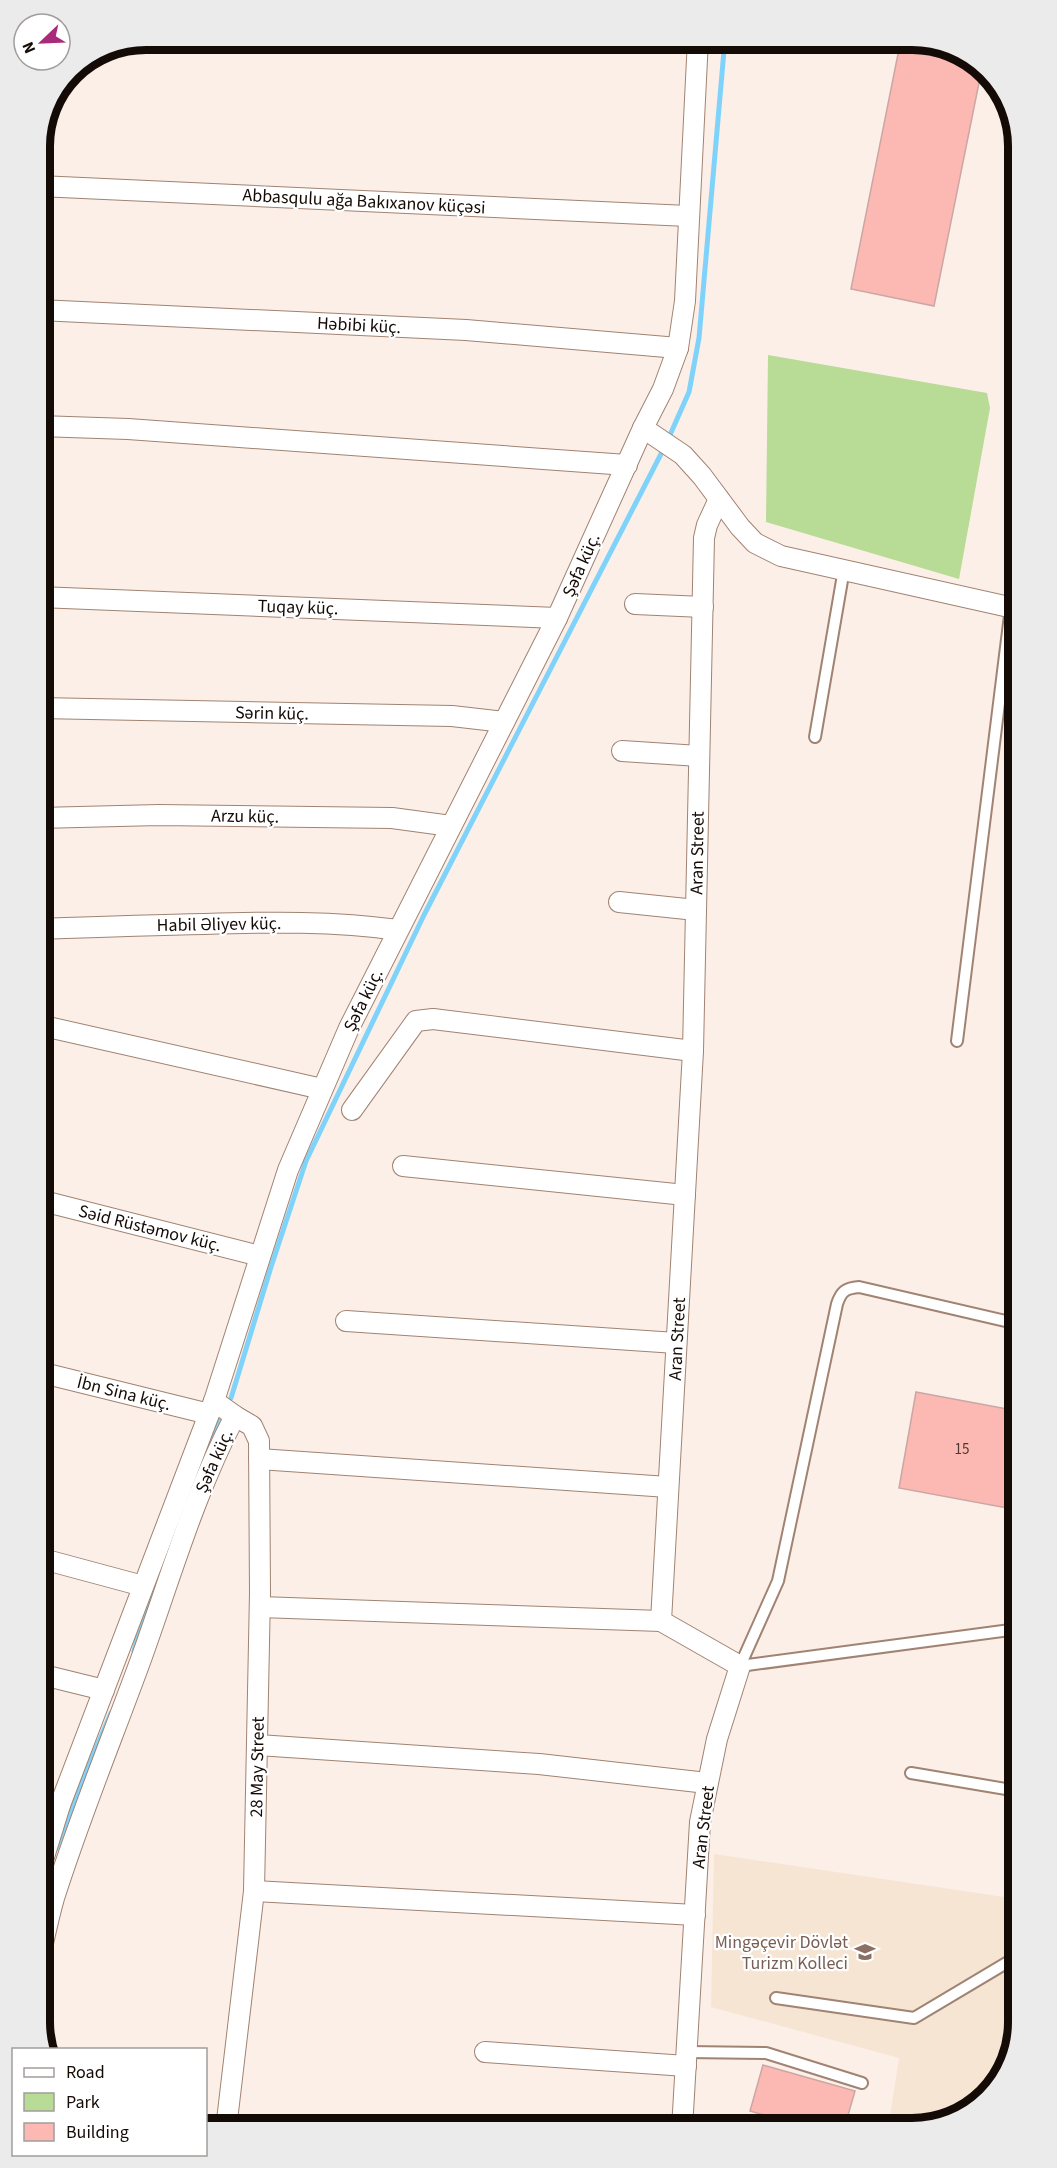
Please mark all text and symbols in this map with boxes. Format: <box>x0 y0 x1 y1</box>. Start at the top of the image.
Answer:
north arrow <box>12 12 72 72</box>
text: N <box>17 38 41 57</box>
street label: Abbasqulu ağa Bakıxanov küçəsi <box>242 183 486 220</box>
street label: Həbibi küç. <box>316 311 402 340</box>
street label: Şəfa küç. <box>556 529 607 601</box>
street label: Tuqay küç. <box>257 594 339 621</box>
street label: Sərin küç. <box>235 700 309 727</box>
street label: Arzu küç. <box>211 803 279 830</box>
street label: Aran Street <box>684 811 711 895</box>
street label: Habil Əliyev küç. <box>157 911 282 938</box>
street label: Şəfa küç. <box>337 965 389 1036</box>
street label: Səid Rüstəmov küç. <box>76 1199 224 1258</box>
street label: Aran Street <box>663 1297 692 1381</box>
street label: İbn Sina küç. <box>74 1370 173 1417</box>
street label: Şəfa küç. <box>189 1425 240 1497</box>
house number: 15 <box>955 1439 969 1460</box>
street label: 28 May Street <box>244 1716 271 1818</box>
street label: Aran Street <box>686 1784 721 1870</box>
place label: Mingəçevir Dövlət Turizm Kolleci <box>715 1930 848 1976</box>
school or university icon: Mingəçevir Dövlət Turizm Kolleci <box>853 1940 877 1964</box>
legend <box>12 2048 207 2156</box>
text: Road <box>66 2060 105 2085</box>
text: Park <box>66 2090 100 2115</box>
text: Building <box>66 2120 129 2145</box>

